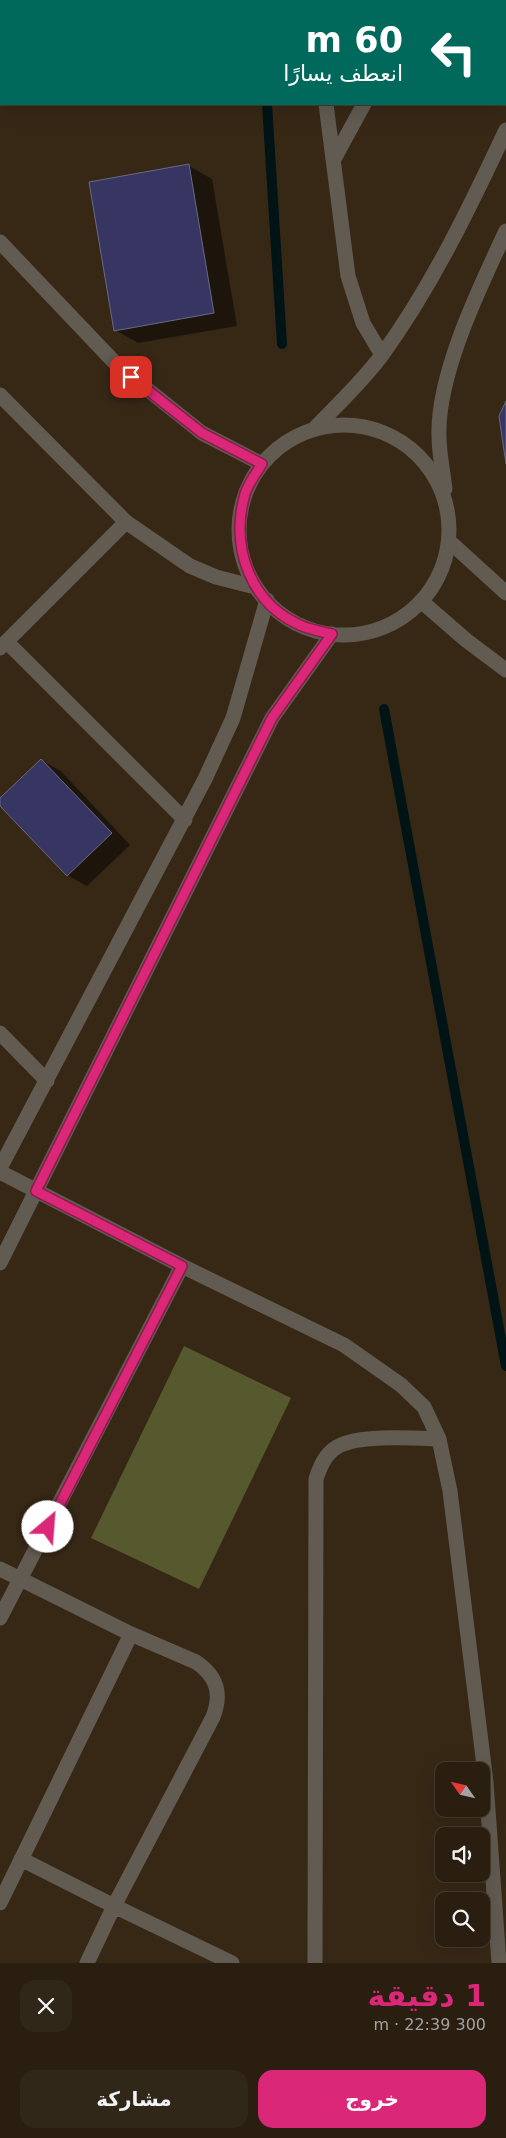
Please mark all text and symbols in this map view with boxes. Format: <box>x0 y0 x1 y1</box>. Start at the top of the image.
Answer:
text: 60 m <box>306 20 403 60</box>
icon: left <box>421 20 486 85</box>
text: انعطف يسارًا <box>283 61 403 86</box>
pin <box>110 356 152 398</box>
icon: arrive <box>117 363 145 391</box>
position arrow <box>21 1500 73 1552</box>
north arrow <box>435 1762 490 1818</box>
map controls <box>435 1762 490 1947</box>
button: sound <box>435 1827 490 1882</box>
button: search <box>435 1892 490 1947</box>
text: 1 دقيقة <box>368 1978 486 2013</box>
button: close <box>20 1980 72 2032</box>
text: 300 m · 22:39 <box>373 2015 486 2034</box>
button: مشاركة <box>20 2070 248 2128</box>
button: خروج <box>258 2070 486 2128</box>

